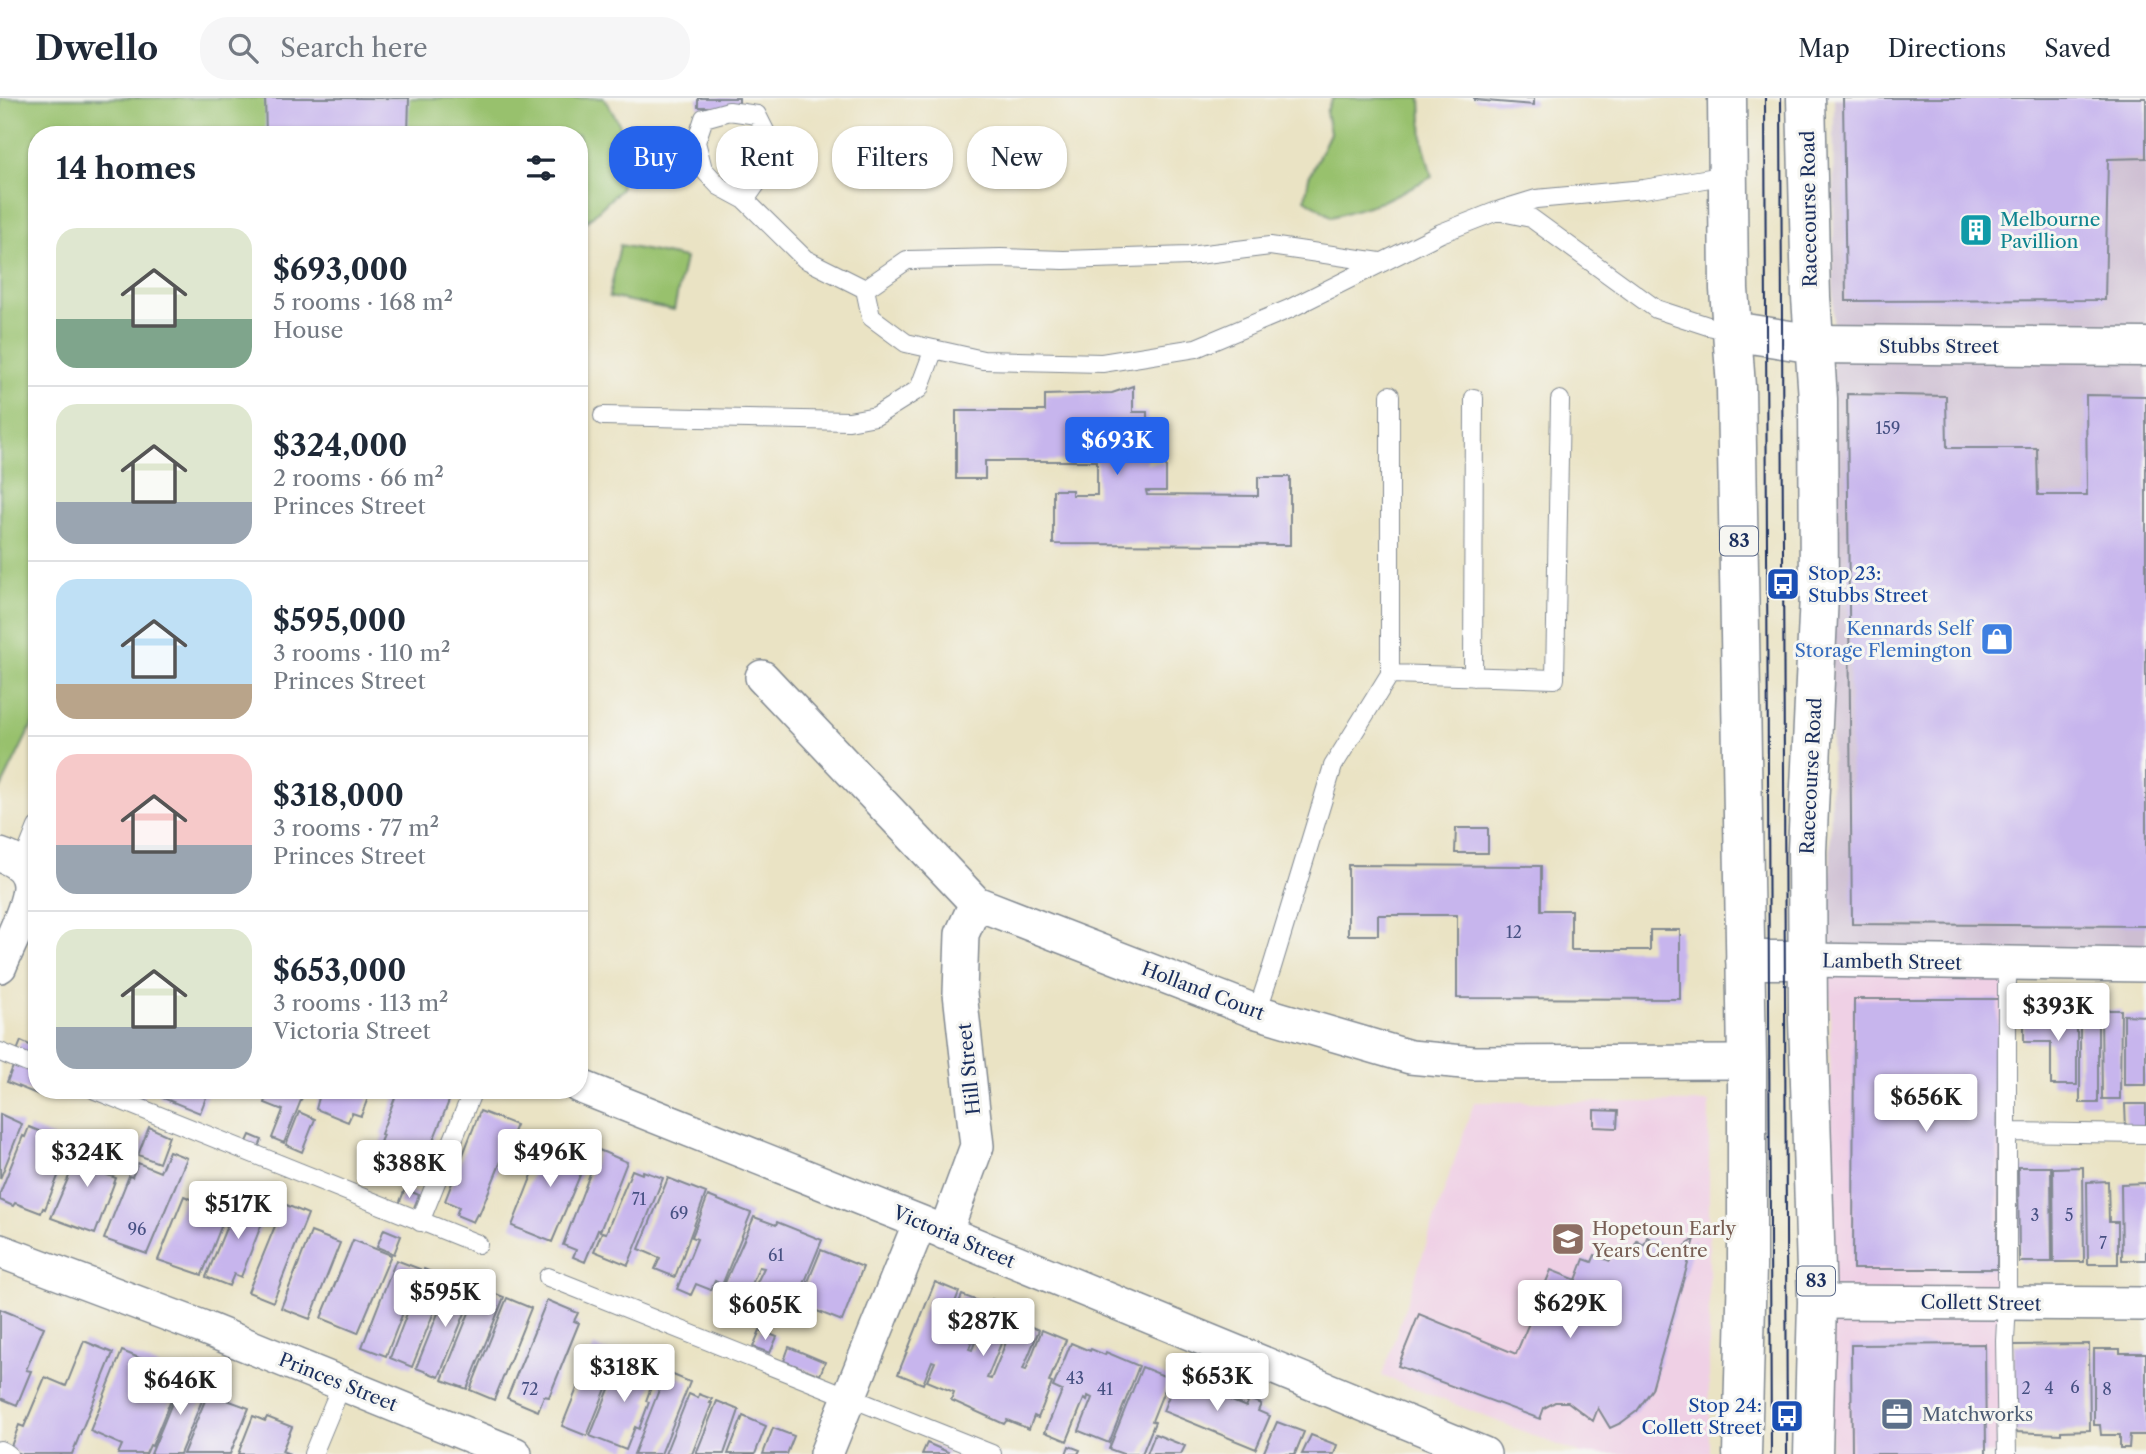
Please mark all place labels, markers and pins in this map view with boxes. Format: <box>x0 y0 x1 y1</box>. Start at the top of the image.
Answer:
place label: Melbourne Pavillion <box>2000 208 2100 253</box>
building icon: Melbourne Pavillion <box>1957 211 1995 249</box>
pin: $693K <box>1068 418 1166 477</box>
place label: Stop 23: Stubbs Street <box>1808 562 1928 607</box>
bus stop icon: Stop 23: Stubbs Street <box>1764 565 1802 603</box>
place label: Kennards Self Storage Flemington <box>1794 617 1974 662</box>
shop icon: Kennards Self Storage Flemington <box>1978 620 2016 658</box>
pin: $393K <box>2009 984 2107 1043</box>
pin: $656K <box>1877 1074 1975 1134</box>
pin: $324K <box>38 1130 136 1189</box>
pin: $496K <box>501 1130 599 1189</box>
pin: $388K <box>360 1140 458 1200</box>
pin: $517K <box>189 1182 287 1241</box>
place label: Hopetoun Early Years Centre <box>1591 1217 1736 1262</box>
school or university icon: Hopetoun Early Years Centre <box>1549 1220 1587 1258</box>
pin: $595K <box>396 1270 494 1329</box>
pin: $629K <box>1521 1280 1619 1340</box>
pin: $605K <box>716 1282 814 1342</box>
pin: $287K <box>934 1298 1032 1358</box>
pin: $318K <box>575 1344 673 1404</box>
pin: $653K <box>1168 1354 1266 1413</box>
pin: $646K <box>131 1358 229 1417</box>
place label: Stop 24: Collett Street <box>1641 1394 1762 1439</box>
office icon: Matchworks <box>1878 1395 1916 1433</box>
bus stop icon: Stop 24: Collett Street <box>1768 1397 1806 1435</box>
place label: Matchworks <box>1922 1403 2033 1426</box>

